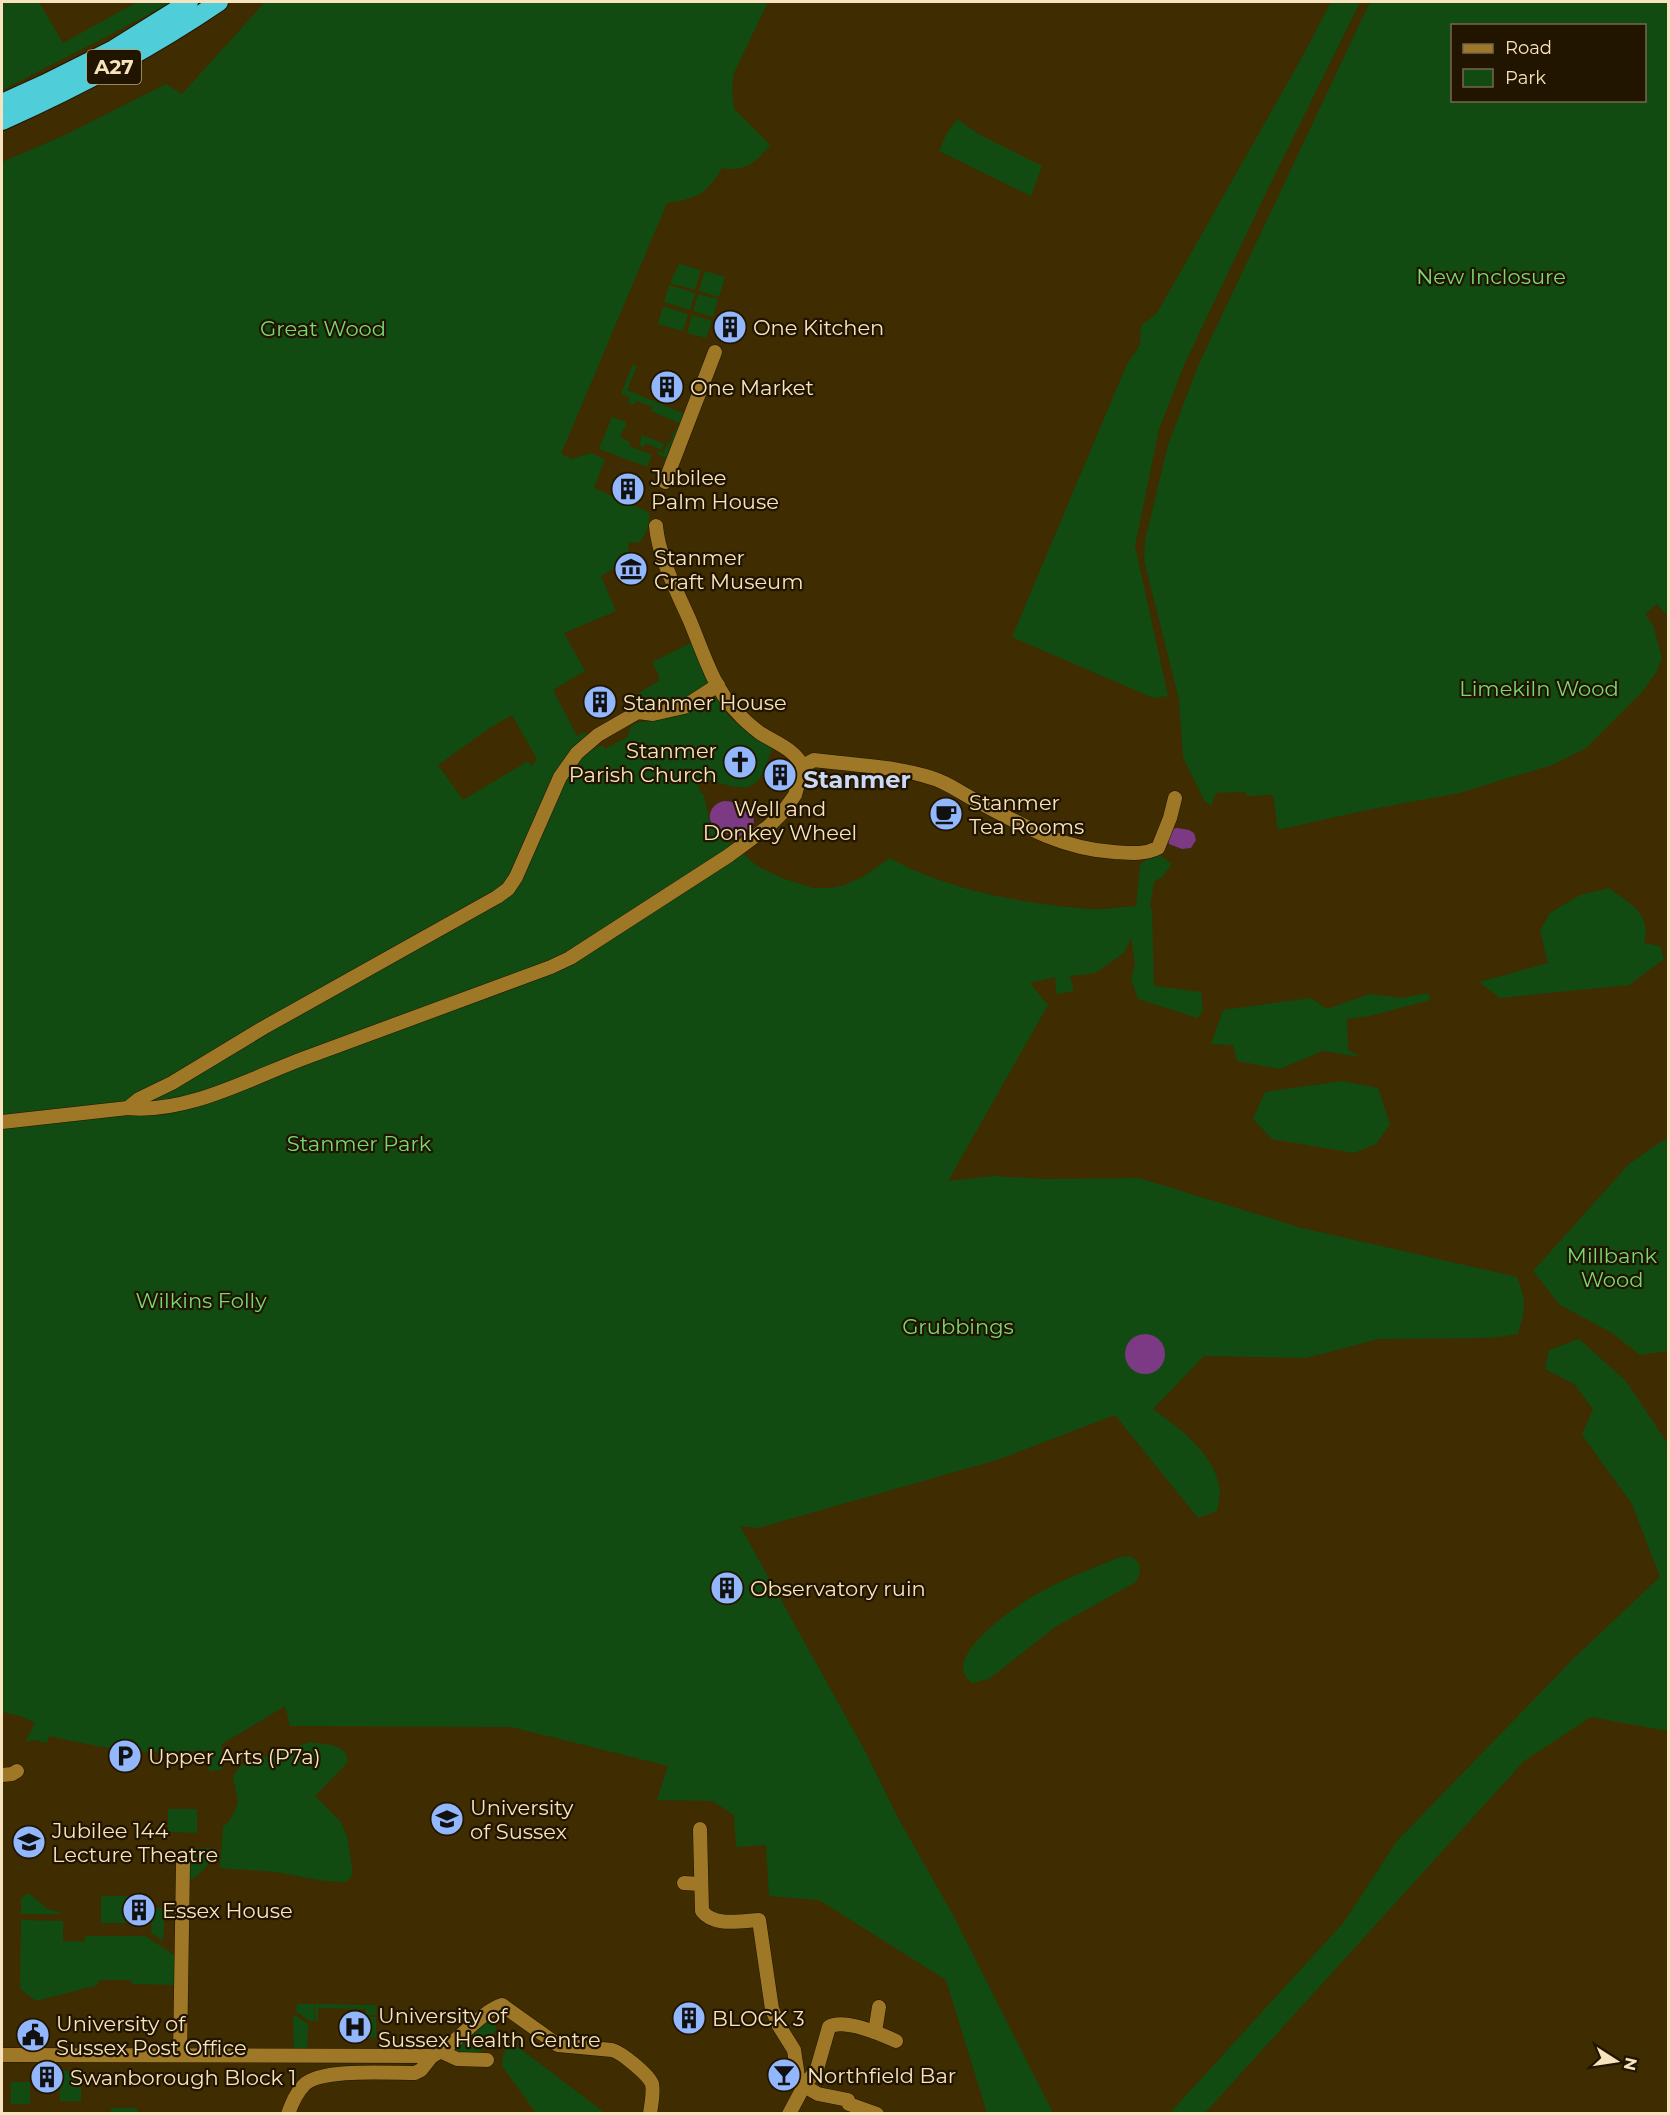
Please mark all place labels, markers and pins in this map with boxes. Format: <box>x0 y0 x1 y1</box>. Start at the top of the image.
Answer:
building icon: One Kitchen <box>712 309 748 345</box>
place label: One Kitchen <box>753 315 884 340</box>
building icon: One Market <box>649 369 685 405</box>
place label: One Market <box>690 375 814 400</box>
place label: Jubilee Palm House <box>650 465 779 514</box>
building icon: Jubilee Palm House <box>610 471 646 507</box>
place label: Stanmer Craft Museum <box>654 545 803 594</box>
museum icon: Stanmer Craft Museum <box>613 551 649 587</box>
building icon: Stanmer House <box>582 684 618 720</box>
place label: Stanmer House <box>623 690 787 715</box>
place label: Stanmer Parish Church <box>569 738 717 787</box>
church icon: Stanmer Parish Church <box>722 744 758 780</box>
building icon: Well and Donkey Wheel <box>762 757 798 793</box>
place label: Stanmer Tea Rooms <box>969 790 1084 839</box>
place label: Well and Donkey Wheel <box>703 796 857 845</box>
cafe icon: Stanmer Tea Rooms <box>928 796 964 832</box>
building icon: Observatory ruin <box>709 1570 745 1606</box>
place label: Observatory ruin <box>750 1576 926 1601</box>
parking icon: Upper Arts (P7a) <box>107 1738 143 1774</box>
place label: Upper Arts (P7a) <box>148 1744 321 1769</box>
place label: University of Sussex <box>470 1795 574 1844</box>
school or university icon: University of Sussex <box>429 1801 465 1837</box>
place label: Jubilee 144 Lecture Theatre <box>51 1818 218 1867</box>
school or university icon: Jubilee 144 Lecture Theatre <box>11 1824 47 1860</box>
building icon: Essex House <box>121 1892 157 1928</box>
place label: Essex House <box>162 1898 293 1923</box>
building icon: BLOCK 3 <box>671 2000 707 2036</box>
place label: University of Sussex Health Centre <box>378 2003 601 2052</box>
place label: BLOCK 3 <box>712 2006 805 2031</box>
hospital icon: University of Sussex Health Centre <box>337 2009 373 2045</box>
place label: University of Sussex Post Office <box>56 2011 247 2060</box>
public building icon: University of Sussex Post Office <box>15 2017 51 2053</box>
bar icon: Northfield Bar <box>766 2057 802 2093</box>
building icon: Swanborough Block 1 <box>29 2059 65 2095</box>
place label: Northfield Bar <box>807 2063 956 2088</box>
place label: Swanborough Block 1 <box>70 2065 296 2090</box>

